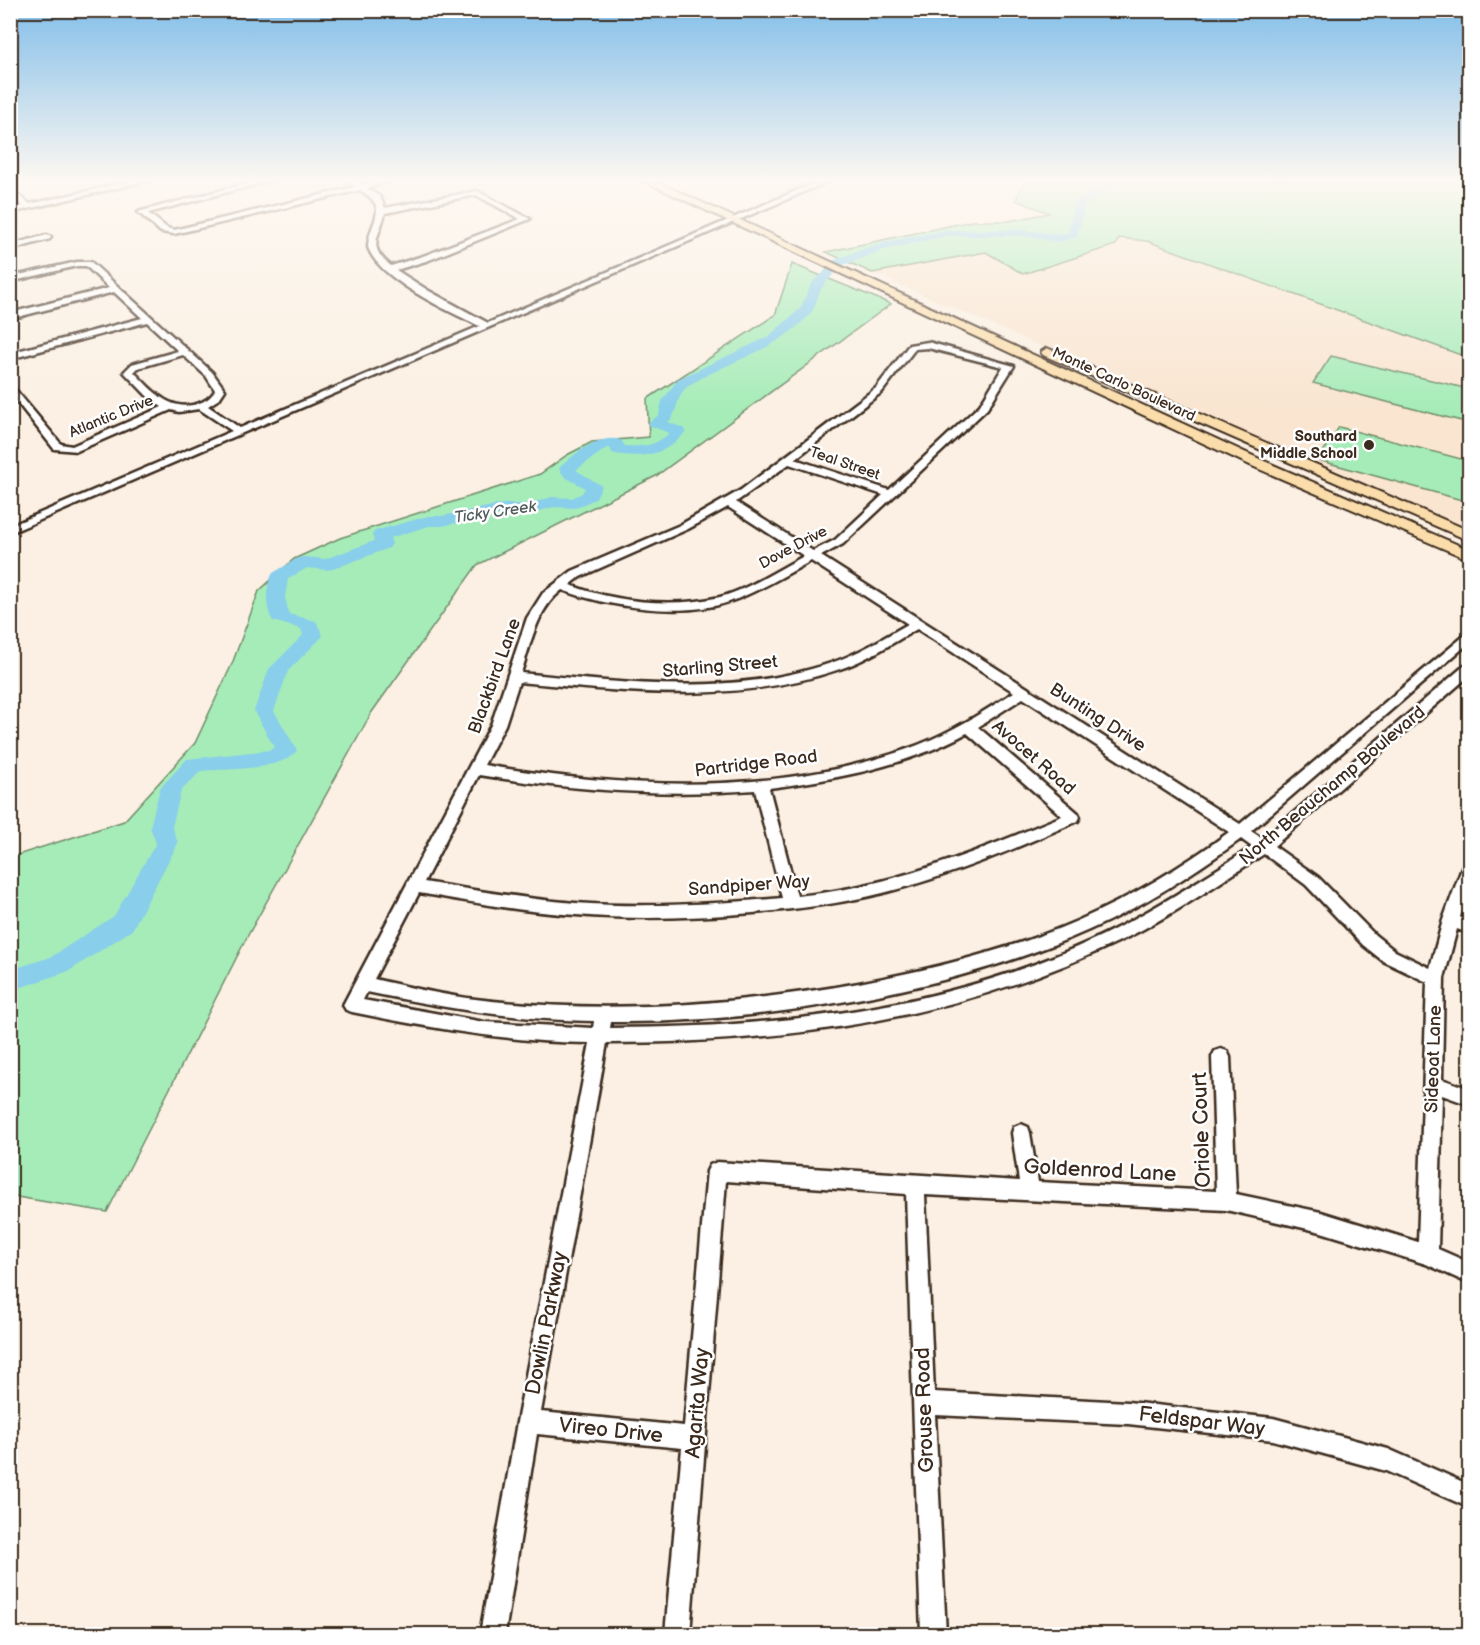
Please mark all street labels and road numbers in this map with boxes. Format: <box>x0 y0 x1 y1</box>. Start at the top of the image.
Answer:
street label: Monte Carlo Boulevard <box>1049 343 1198 426</box>
street label: Atlantic Drive <box>66 391 156 442</box>
street label: Teal Street <box>807 443 883 484</box>
street label: Dove Drive <box>756 522 831 573</box>
street label: Blackbird Lane <box>464 615 525 737</box>
street label: Starling Street <box>662 651 779 682</box>
street label: Bunting Drive <box>1046 679 1150 756</box>
street label: North Beauchamp Boulevard <box>1235 702 1429 869</box>
street label: Avocet Road <box>988 716 1080 799</box>
street label: Partridge Road <box>693 746 819 781</box>
street label: Sandpiper Way <box>688 871 811 900</box>
street label: Sideoat Lane <box>1421 1005 1446 1113</box>
street label: Oriole Court <box>1187 1071 1216 1188</box>
street label: Goldenrod Lane <box>1023 1154 1177 1187</box>
street label: Dowlin Parkway <box>520 1249 573 1397</box>
street label: Agarita Way <box>680 1346 715 1459</box>
street label: Grouse Road <box>910 1347 939 1473</box>
street label: Feldspar Way <box>1137 1401 1267 1442</box>
street label: Vireo Drive <box>558 1413 664 1448</box>

